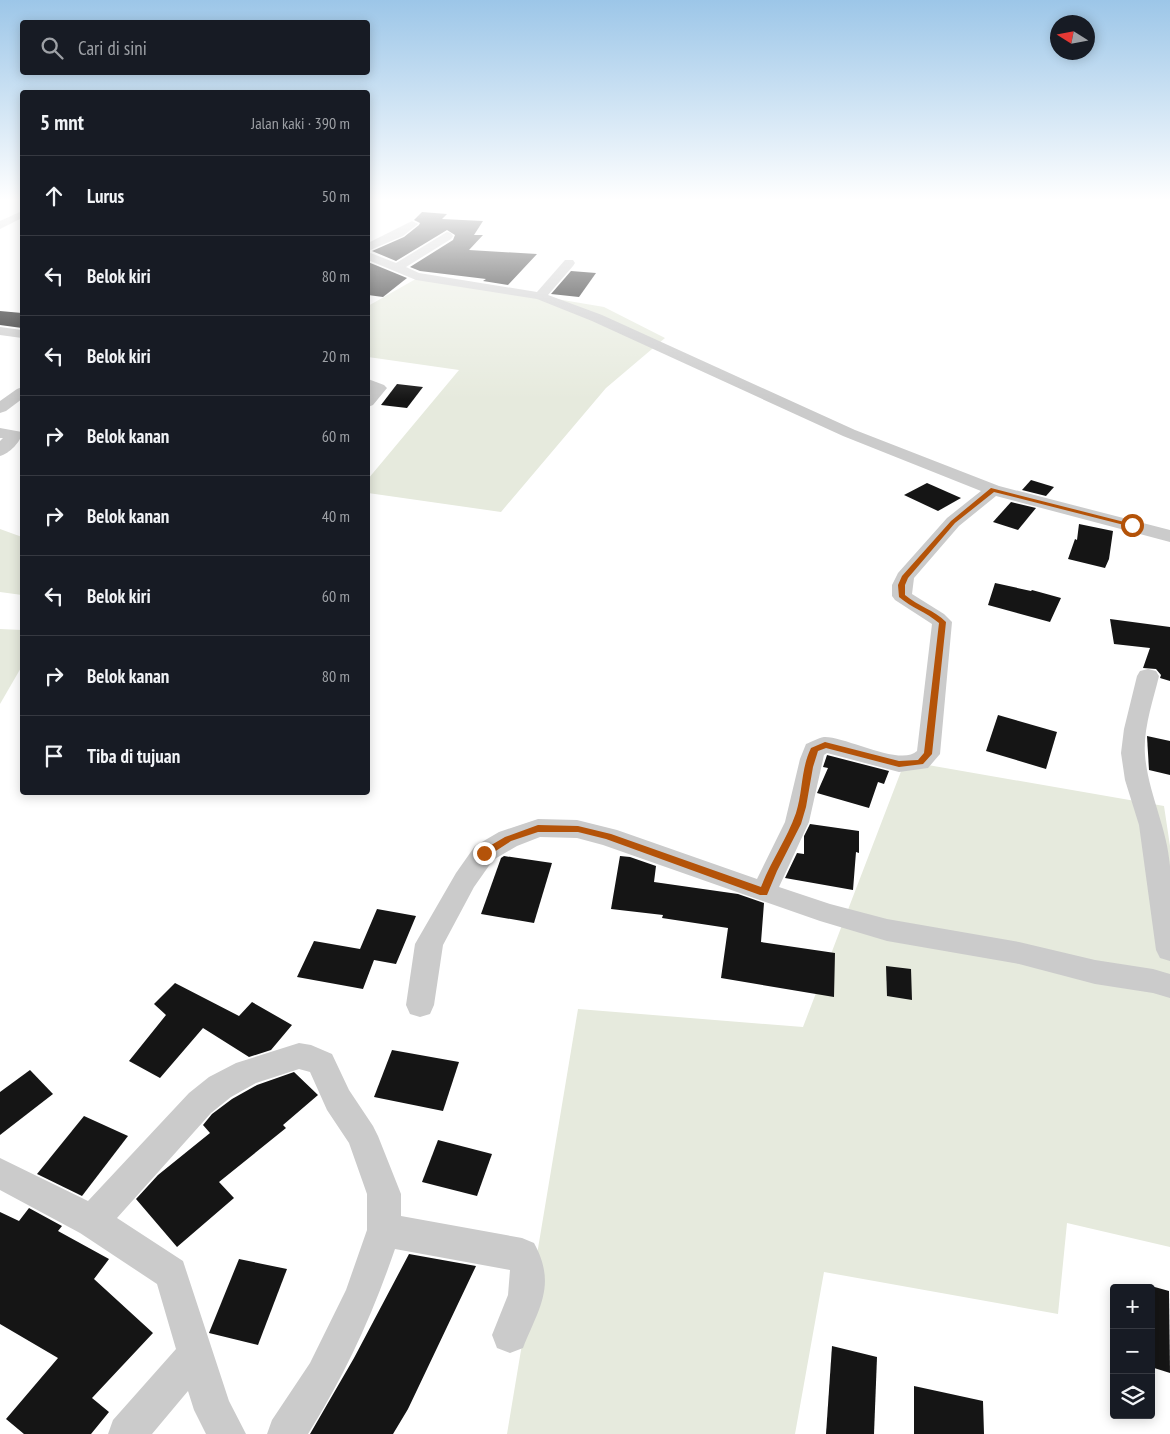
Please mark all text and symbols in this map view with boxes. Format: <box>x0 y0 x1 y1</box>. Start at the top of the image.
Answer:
north arrow <box>1050 15 1095 60</box>
search box <box>20 20 370 75</box>
icon: search <box>38 34 66 62</box>
text: Cari di sini <box>78 36 147 60</box>
text: 5 mnt <box>40 109 84 136</box>
text: Jalan kaki · 390 m <box>251 113 350 133</box>
icon: ahead <box>40 182 68 210</box>
text: Lurus <box>87 184 124 208</box>
text: 50 m <box>322 186 350 206</box>
icon: left <box>40 262 68 290</box>
text: Belok kiri <box>87 264 151 288</box>
text: 80 m <box>322 266 350 286</box>
icon: left <box>40 342 68 370</box>
text: Belok kiri <box>87 344 151 368</box>
text: 20 m <box>322 346 350 366</box>
icon: right <box>40 422 68 450</box>
text: Belok kanan <box>87 424 169 448</box>
text: 60 m <box>322 426 350 446</box>
icon: right <box>40 502 68 530</box>
text: Belok kanan <box>87 504 169 528</box>
text: 40 m <box>322 506 350 526</box>
route start <box>1121 514 1144 537</box>
icon: left <box>40 582 68 610</box>
text: Belok kiri <box>87 584 151 608</box>
text: 60 m <box>322 586 350 606</box>
icon: right <box>40 662 68 690</box>
text: Belok kanan <box>87 664 169 688</box>
text: 80 m <box>322 666 350 686</box>
icon: arrive <box>40 742 68 770</box>
text: Tiba di tujuan <box>87 744 180 768</box>
route end <box>473 842 496 865</box>
map controls <box>1110 1284 1155 1419</box>
button: + <box>1110 1284 1155 1329</box>
button: − <box>1110 1329 1155 1374</box>
button: layers <box>1110 1374 1155 1419</box>

